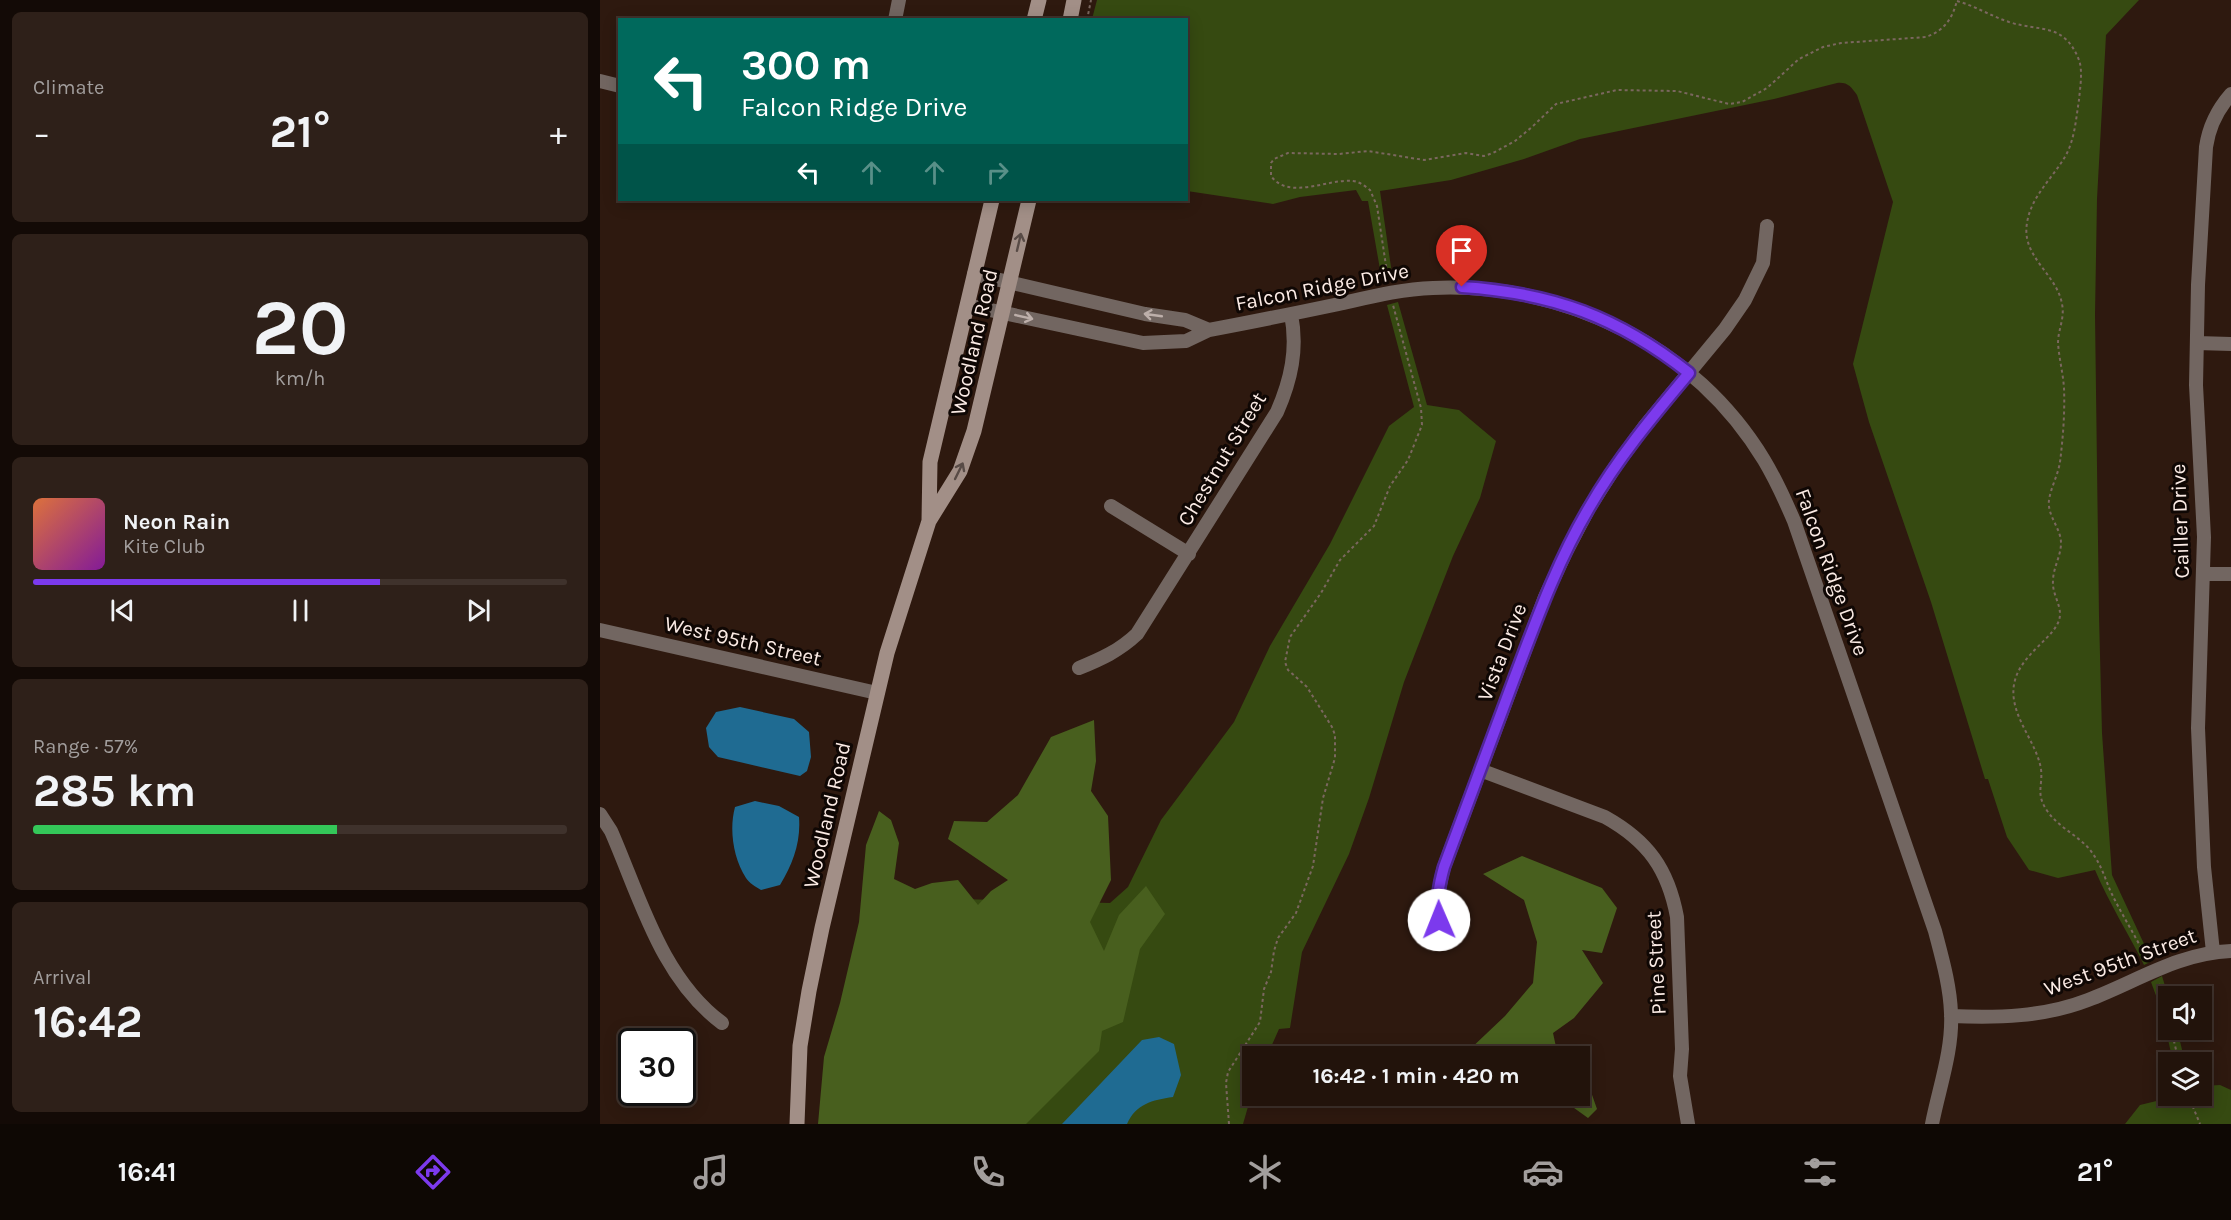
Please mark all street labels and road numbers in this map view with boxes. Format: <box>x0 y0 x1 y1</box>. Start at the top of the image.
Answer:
street label: Falcon Ridge Drive <box>1233 258 1411 316</box>
street label: Woodland Road <box>946 267 1002 417</box>
street label: Chestnut Street <box>1173 388 1271 530</box>
street label: Cailler Drive <box>2166 463 2194 579</box>
street label: Falcon Ridge Drive <box>1791 485 1873 659</box>
street label: Vista Drive <box>1472 600 1532 704</box>
street label: West 95th Street <box>662 611 824 671</box>
street label: Woodland Road <box>799 740 855 890</box>
street label: Pine Street <box>1641 910 1671 1016</box>
street label: West 95th Street <box>2041 923 2199 1001</box>

